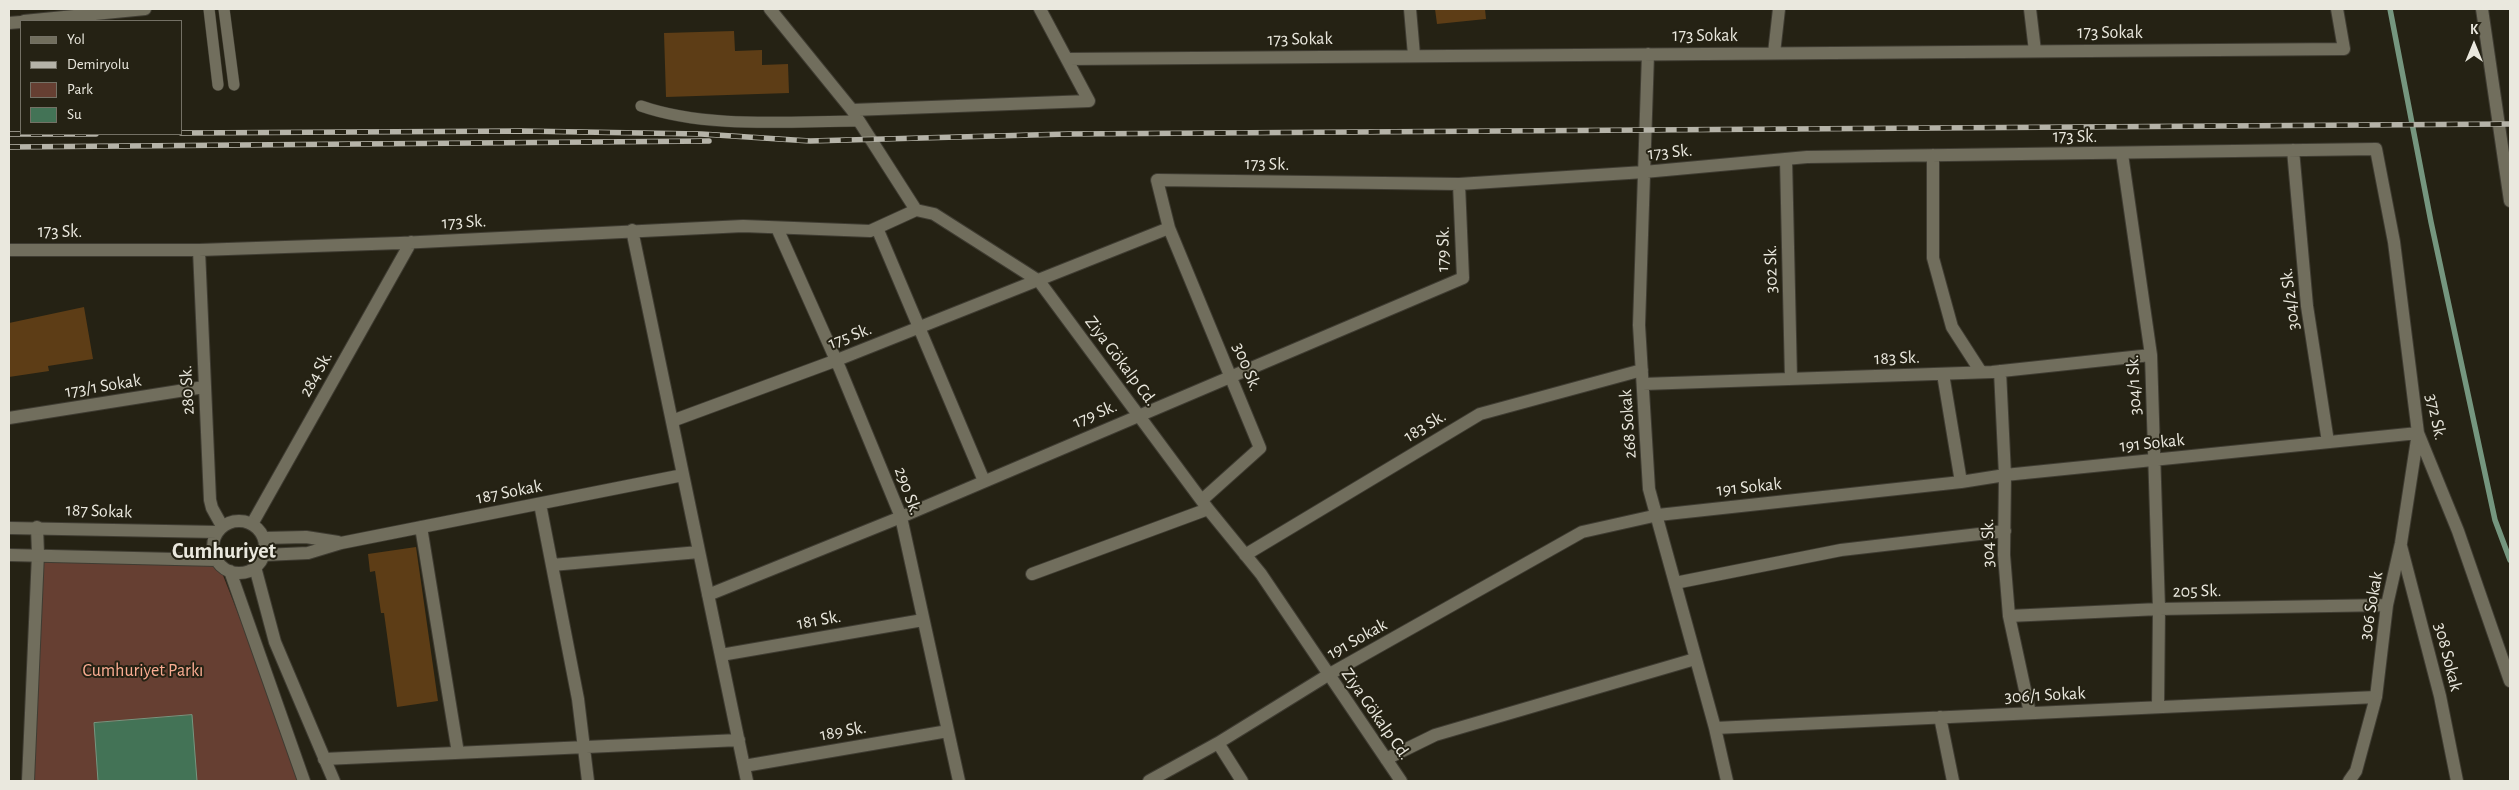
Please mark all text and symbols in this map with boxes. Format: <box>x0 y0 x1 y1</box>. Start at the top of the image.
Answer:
legend <box>20 20 182 135</box>
north arrow <box>2449 20 2499 70</box>
street label: 173 Sokak <box>2077 22 2143 44</box>
text: K <box>2470 23 2478 37</box>
street label: 173 Sokak <box>1672 25 1738 47</box>
street label: 173 Sokak <box>1267 28 1333 50</box>
text: Yol <box>67 32 85 47</box>
text: Demiryolu <box>67 57 129 72</box>
text: Park <box>67 82 93 97</box>
text: Su <box>67 107 82 122</box>
street label: 173 Sk. <box>2053 126 2097 148</box>
street label: 173 Sk. <box>1647 139 1693 165</box>
street label: 173 Sk. <box>1244 153 1290 175</box>
street label: 173 Sk. <box>441 210 487 234</box>
street label: 173 Sk. <box>38 221 82 243</box>
street label: 179 Sk. <box>1432 226 1454 272</box>
street label: 302 Sk. <box>1760 244 1782 294</box>
street label: 304/2 Sk. <box>2275 267 2305 331</box>
street label: Ziya Gökalp Cd. <box>1080 312 1162 410</box>
street label: 175 Sk. <box>825 318 875 354</box>
street label: 300 Sk. <box>1228 340 1266 394</box>
street label: 183 Sk. <box>1874 346 1920 370</box>
street label: 284 Sk. <box>295 347 337 401</box>
street label: 304/1 Sk. <box>2122 354 2146 416</box>
street label: 280 Sk. <box>175 365 199 415</box>
street label: 173/1 Sokak <box>63 369 143 403</box>
street label: 268 Sokak <box>1615 389 1641 459</box>
street label: 372 Sk. <box>2421 392 2451 442</box>
street label: 179 Sk. <box>1070 395 1120 433</box>
street label: 183 Sk. <box>1400 405 1450 447</box>
street label: 191 Sokak <box>2118 429 2186 457</box>
street label: 290 Sk. <box>889 464 927 518</box>
street label: 191 Sokak <box>1715 473 1783 501</box>
street label: 187 Sokak <box>474 475 544 509</box>
street label: 187 Sokak <box>65 499 133 523</box>
street label: 304 Sk. <box>1977 518 1999 568</box>
district label: Cumhuriyet <box>172 538 276 564</box>
street label: 306 Sokak <box>2354 570 2388 642</box>
street label: 205 Sk. <box>2172 580 2222 602</box>
street label: 181 Sk. <box>795 605 843 635</box>
street label: 191 Sokak <box>1323 614 1391 664</box>
street label: 308 Sokak <box>2429 621 2467 693</box>
park label: Cumhuriyet Parkı <box>83 660 203 682</box>
street label: Ziya Gökalp Cd. <box>1336 664 1416 764</box>
street label: 306/1 Sokak <box>2004 682 2086 708</box>
street label: 189 Sk. <box>818 716 868 746</box>

